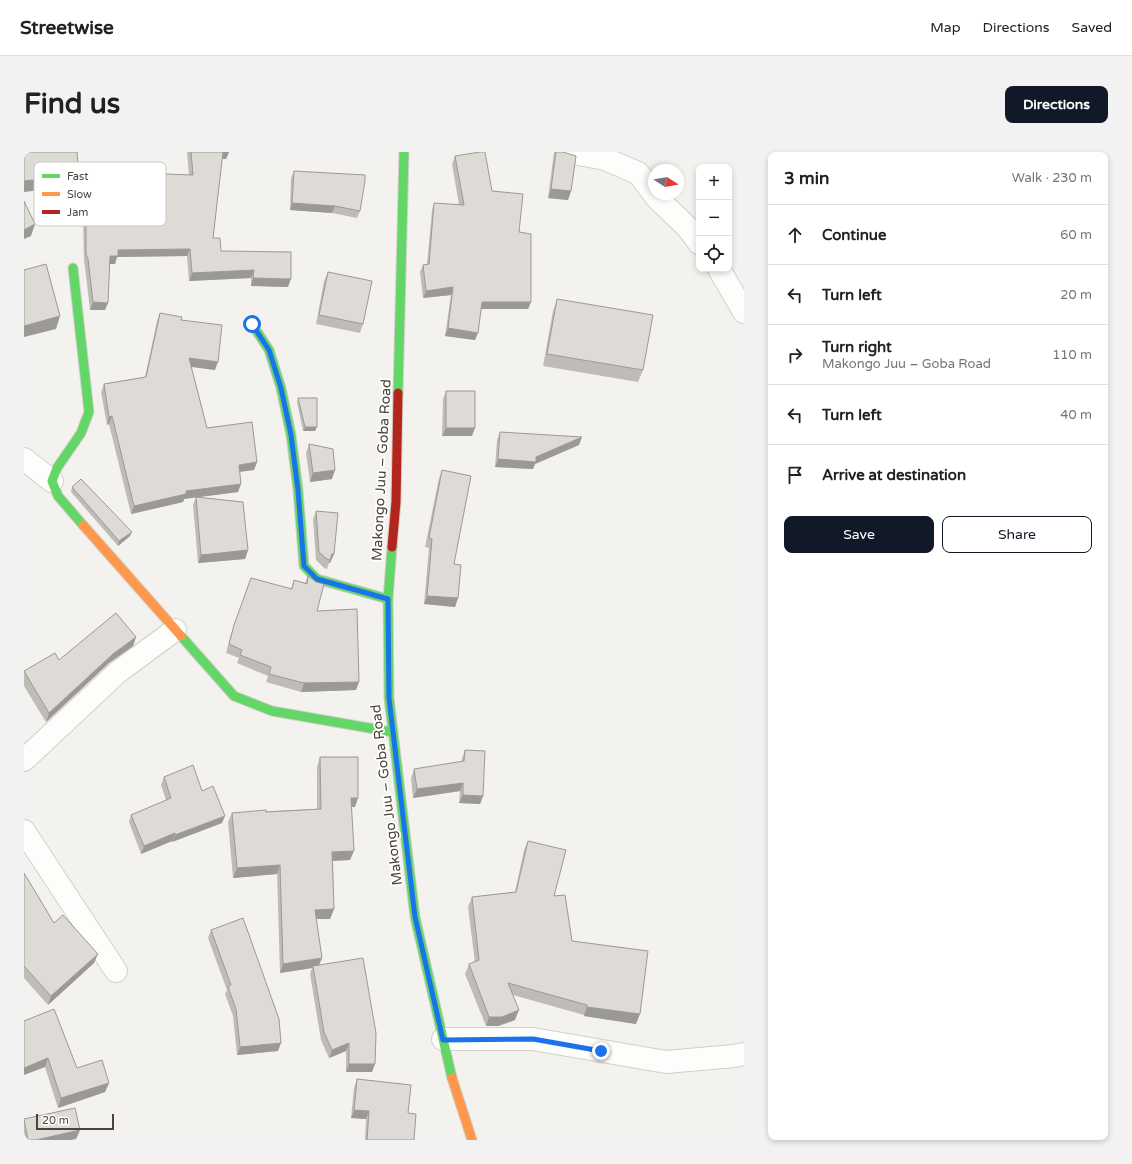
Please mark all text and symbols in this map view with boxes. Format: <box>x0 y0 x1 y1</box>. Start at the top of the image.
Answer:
text: Streetwise <box>20 17 114 39</box>
text: Map <box>930 19 961 36</box>
text: Directions <box>983 19 1050 36</box>
text: Saved <box>1072 19 1112 36</box>
button: Directions <box>1005 86 1108 123</box>
text: Find us <box>24 87 120 121</box>
legend <box>34 162 166 226</box>
north arrow <box>648 164 684 200</box>
map controls <box>696 164 732 272</box>
button: + <box>696 164 732 200</box>
text: 3 min <box>784 168 829 189</box>
text: Fast <box>67 170 88 183</box>
text: Walk · 230 m <box>1012 170 1092 186</box>
text: Slow <box>67 188 92 201</box>
button: − <box>696 200 732 236</box>
text: Jam <box>67 206 88 219</box>
icon: ahead <box>784 224 806 246</box>
text: Continue <box>822 226 886 244</box>
text: 60 m <box>1060 227 1092 243</box>
button: locate <box>696 236 732 272</box>
icon: left <box>784 284 806 306</box>
text: Turn left <box>822 286 882 304</box>
text: 20 m <box>1060 287 1092 303</box>
route start <box>243 315 261 333</box>
text: Turn right <box>822 338 892 356</box>
icon: right <box>784 344 806 366</box>
text: 110 m <box>1052 347 1092 363</box>
text: Makongo Juu – Goba Road <box>822 356 991 372</box>
street label: Makongo Juu – Goba Road <box>368 379 395 561</box>
icon: left <box>784 404 806 426</box>
text: Turn left <box>822 406 882 424</box>
text: 40 m <box>1060 407 1092 423</box>
icon: arrive <box>784 464 806 486</box>
text: Arrive at destination <box>822 466 966 484</box>
button: Save <box>784 516 934 553</box>
button: Share <box>942 516 1092 553</box>
street label: Makongo Juu – Goba Road <box>367 704 406 886</box>
route end <box>592 1042 610 1060</box>
scale bar <box>36 1112 114 1131</box>
text: 20 m <box>42 1114 69 1127</box>

